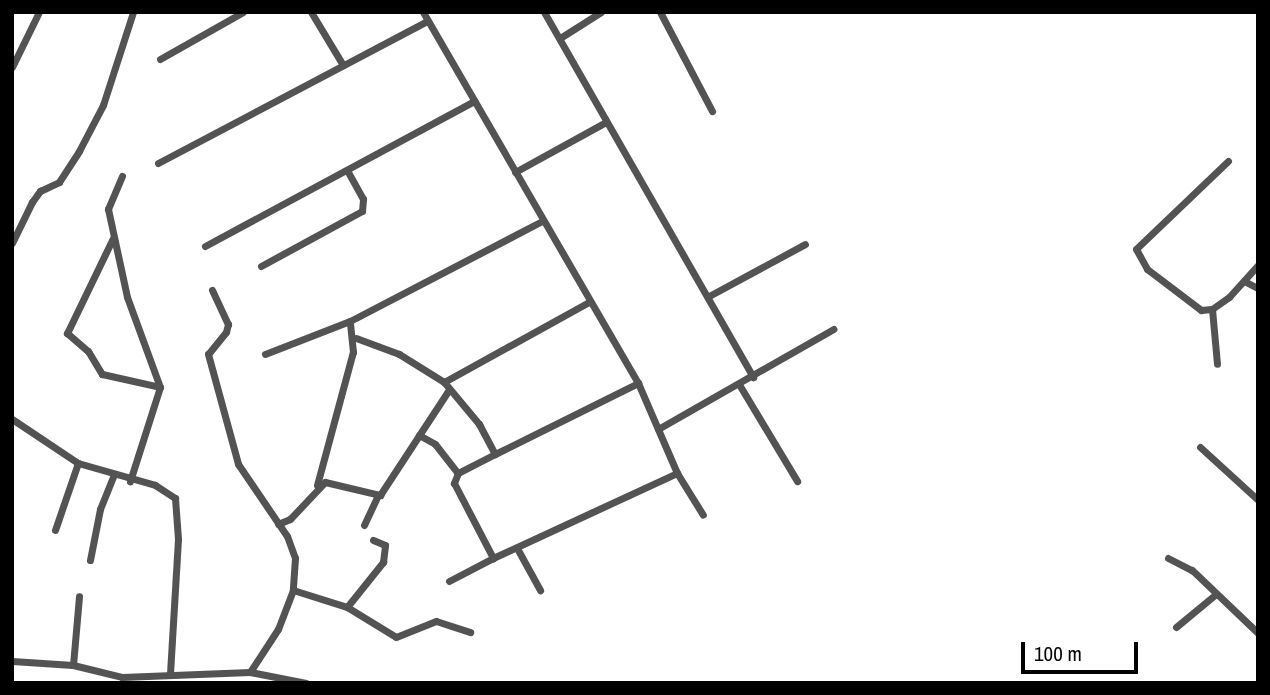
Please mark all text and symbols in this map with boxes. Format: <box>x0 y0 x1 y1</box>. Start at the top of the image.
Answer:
scale bar <box>1025 628 1142 672</box>
text: 100 m <box>1034 639 1082 668</box>

